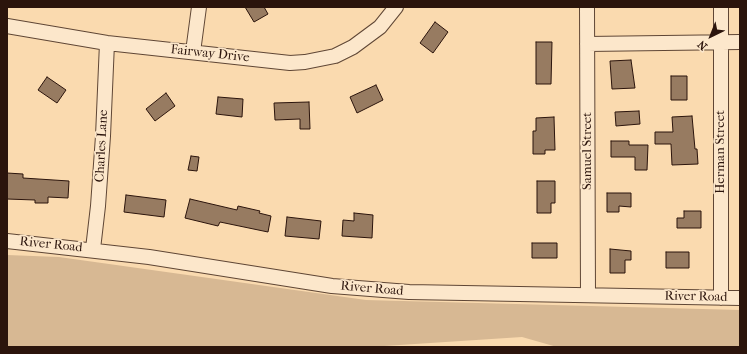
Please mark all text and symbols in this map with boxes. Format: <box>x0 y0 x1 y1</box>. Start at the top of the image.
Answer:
north arrow <box>691 16 731 56</box>
text: N <box>695 38 710 53</box>
street label: Fairway Drive <box>170 42 250 66</box>
street label: Charles Lane <box>92 109 112 183</box>
street label: Herman Street <box>713 110 729 194</box>
street label: Samuel Street <box>580 112 596 190</box>
street label: River Road <box>19 234 83 256</box>
street label: River Road <box>340 278 404 300</box>
street label: River Road <box>664 289 728 305</box>

